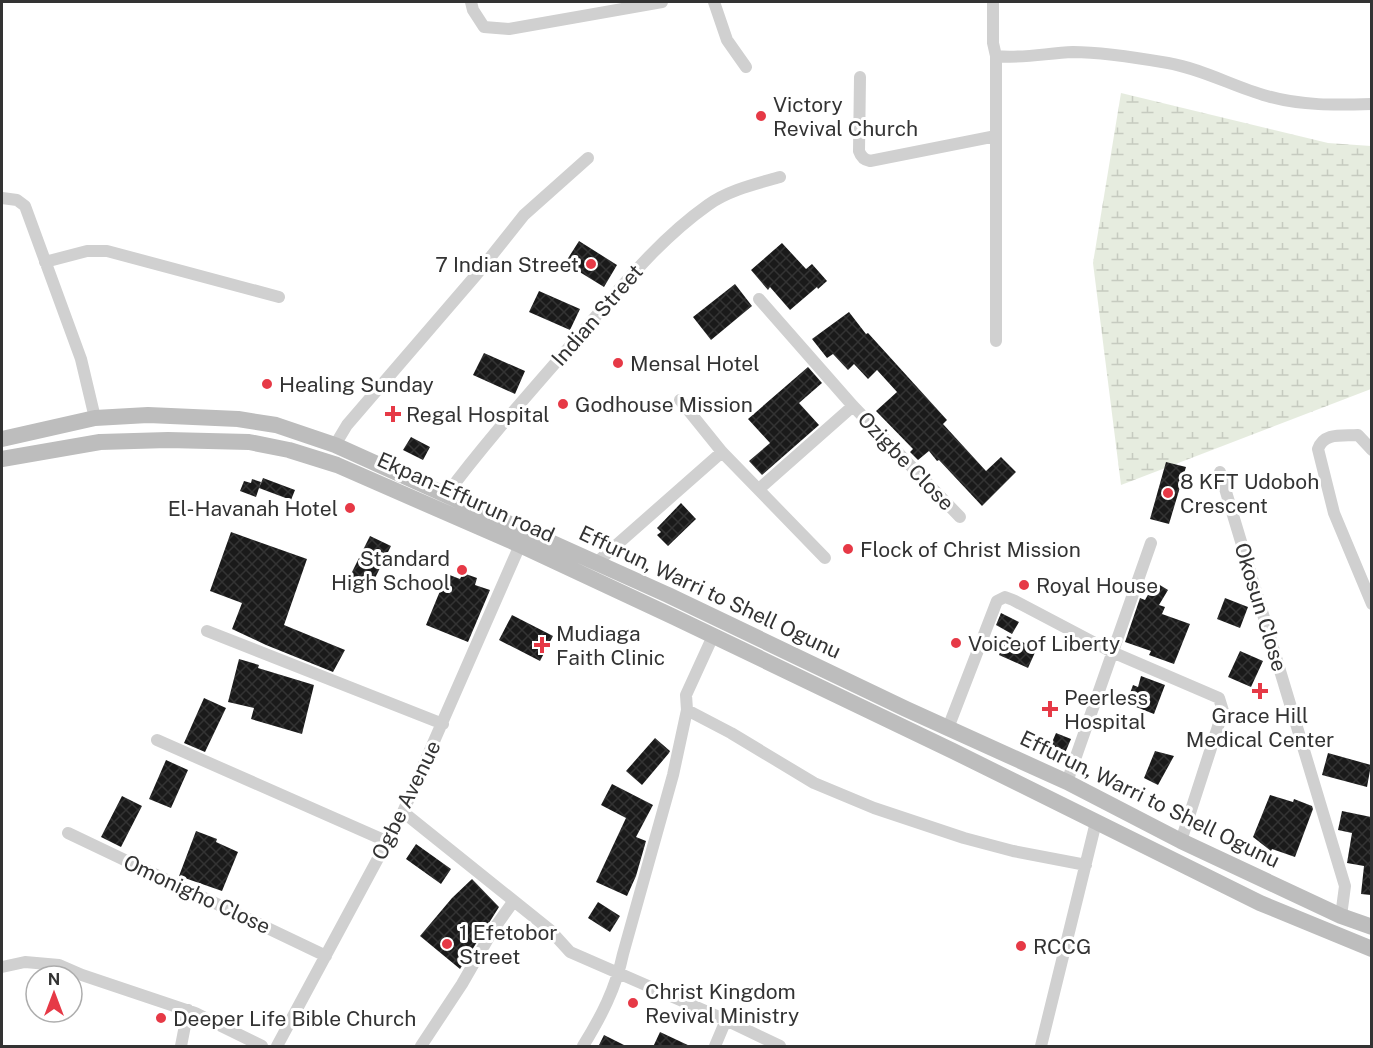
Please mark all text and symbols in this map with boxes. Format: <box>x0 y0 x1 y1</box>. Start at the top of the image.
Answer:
place label: Victory Revival Church <box>773 92 918 141</box>
marker: Victory Revival Church <box>754 109 768 123</box>
place label: 7 Indian Street <box>435 252 579 277</box>
marker: 7 Indian Street <box>584 257 598 271</box>
street label: Indian Street <box>546 259 648 371</box>
place label: Mensal Hotel <box>630 351 760 376</box>
marker: Mensal Hotel <box>611 356 625 370</box>
place label: Healing Sunday <box>279 372 434 397</box>
marker: Healing Sunday <box>260 377 274 391</box>
place label: Godhouse Mission <box>575 392 753 417</box>
marker: Godhouse Mission <box>556 397 570 411</box>
place label: Regal Hospital <box>406 402 550 427</box>
marker: Regal Hospital <box>384 405 402 423</box>
street label: Ozigbe Close <box>853 406 959 516</box>
street label: Ekpan-Effurun road <box>373 447 559 547</box>
place label: 8 KFT Udoboh Crescent <box>1180 469 1319 518</box>
marker: 8 KFT Udoboh Crescent <box>1161 486 1175 500</box>
place label: El-Havanah Hotel <box>168 496 338 521</box>
marker: El-Havanah Hotel <box>343 501 357 515</box>
street label: Effurun, Warri to Shell Ogunu <box>575 520 845 664</box>
place label: Flock of Christ Mission <box>860 537 1081 562</box>
street label: Okosun Close <box>1230 540 1292 674</box>
marker: Flock of Christ Mission <box>841 542 855 556</box>
place label: Standard High School <box>331 546 450 595</box>
marker: Standard High School <box>455 563 469 577</box>
place label: Royal House <box>1036 573 1158 598</box>
marker: Royal House <box>1017 578 1031 592</box>
place label: Mudiaga Faith Clinic <box>556 621 665 670</box>
place label: Voice of Liberty <box>968 631 1120 656</box>
marker: Mudiaga Faith Clinic <box>533 636 551 654</box>
marker: Voice of Liberty <box>949 636 963 650</box>
marker: Grace Hill Medical Center <box>1251 682 1269 700</box>
place label: Peerless Hospital <box>1064 685 1148 734</box>
marker: Peerless Hospital <box>1041 700 1059 718</box>
place label: Grace Hill Medical Center <box>1186 703 1334 752</box>
street label: Effurun, Warri to Shell Ogunu <box>1016 725 1284 873</box>
street label: Ogbe Avenue <box>366 736 446 864</box>
street label: Omonigho Close <box>120 849 274 939</box>
place label: 1 Efetobor Street <box>459 920 558 969</box>
place label: RCCG <box>1033 934 1091 959</box>
marker: 1 Efetobor Street <box>440 937 454 951</box>
marker: RCCG <box>1014 939 1028 953</box>
north arrow <box>24 964 84 1024</box>
text: N <box>48 970 60 989</box>
place label: Christ Kingdom Revival Ministry <box>645 979 799 1028</box>
marker: Christ Kingdom Revival Ministry <box>626 996 640 1010</box>
place label: Deeper Life Bible Church <box>173 1006 416 1031</box>
marker: Deeper Life Bible Church <box>154 1011 168 1025</box>

